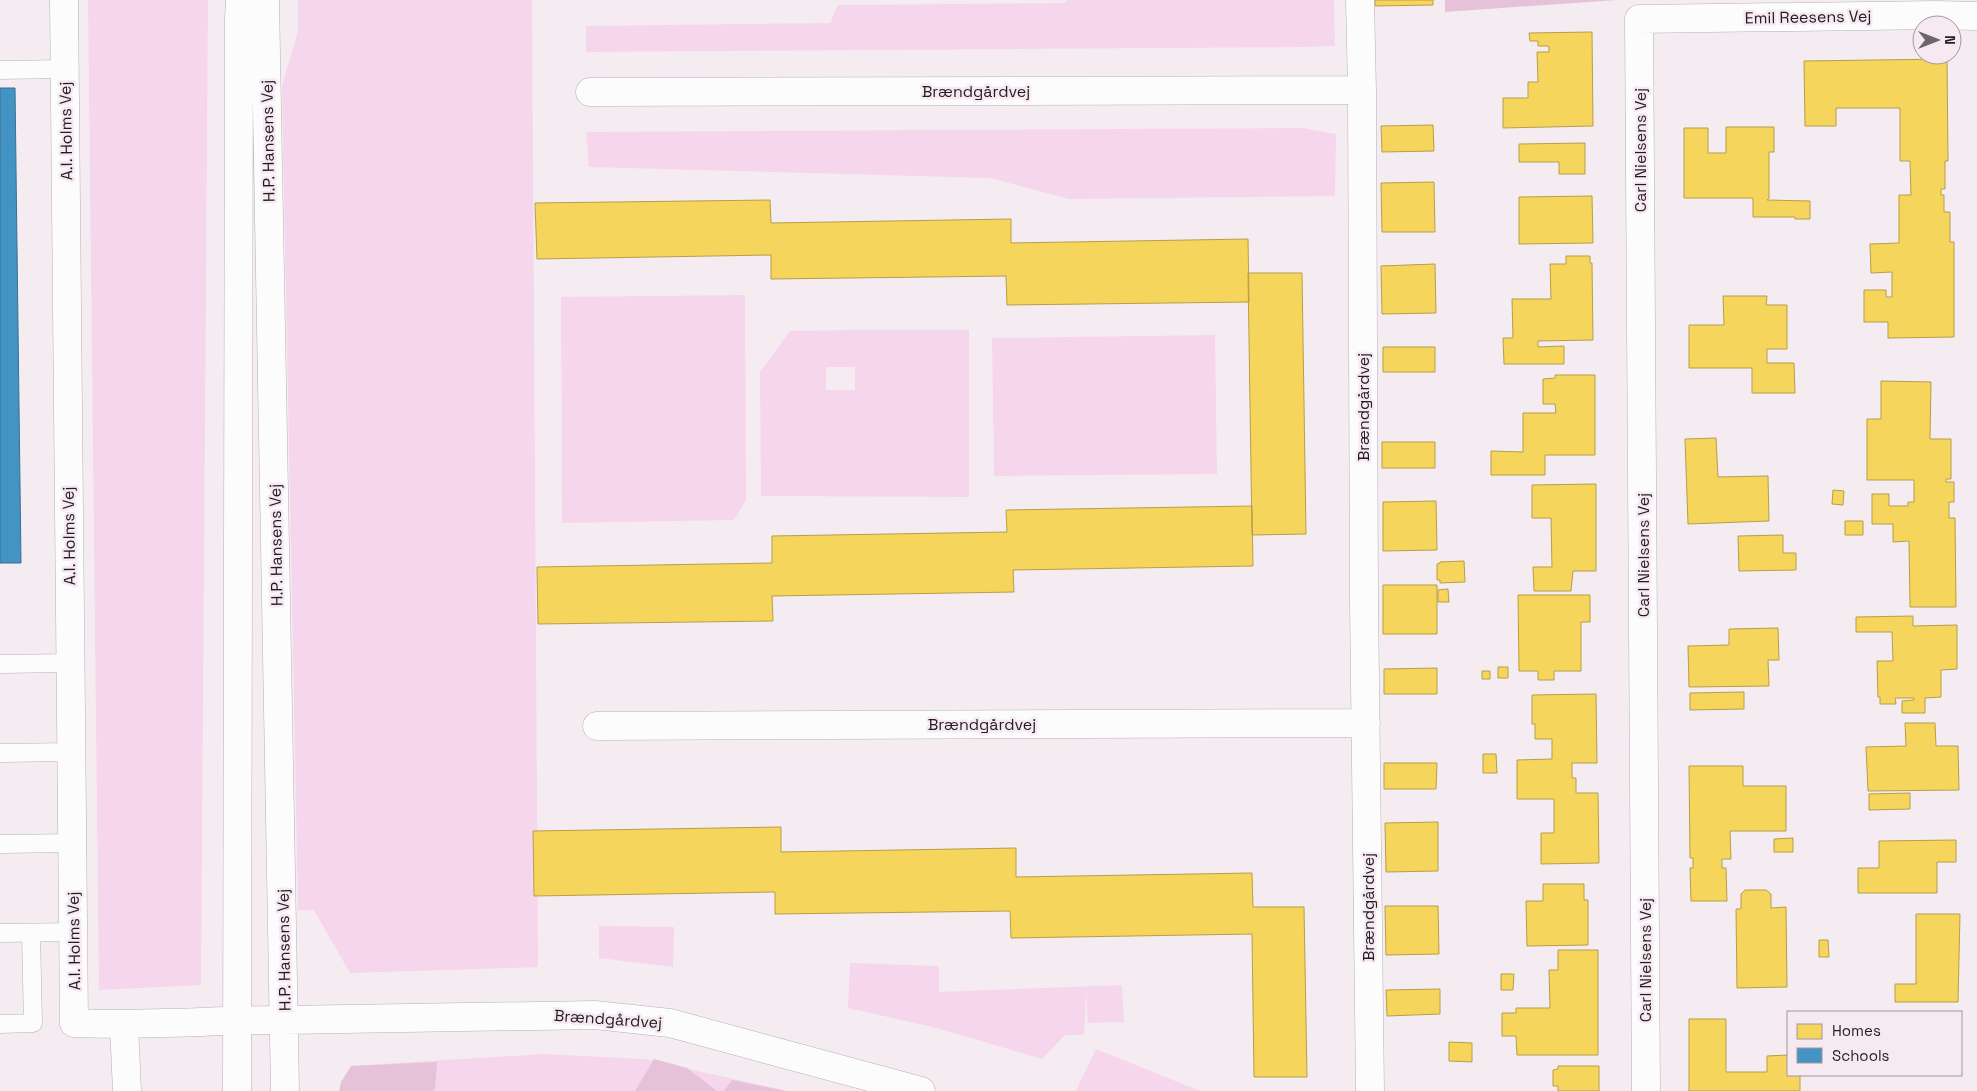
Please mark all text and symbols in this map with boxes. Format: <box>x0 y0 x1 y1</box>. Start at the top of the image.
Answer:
street label: Emil Reesens Vej <box>1745 5 1871 29</box>
north arrow <box>1912 15 1962 65</box>
text: N <box>1941 35 1959 45</box>
street label: H.P. Hansens Vej <box>256 80 280 202</box>
street label: A.I. Holms Vej <box>55 81 77 181</box>
street label: Brændgårdvej <box>922 81 1030 102</box>
street label: Carl Nielsens Vej <box>1630 88 1651 212</box>
street label: Brændgårdvej <box>1353 353 1374 461</box>
street label: H.P. Hansens Vej <box>264 484 288 606</box>
street label: A.I. Holms Vej <box>58 486 80 586</box>
street label: Carl Nielsens Vej <box>1633 493 1654 617</box>
street label: Brændgårdvej <box>928 714 1036 735</box>
street label: Brændgårdvej <box>1358 853 1379 961</box>
street label: H.P. Hansens Vej <box>272 889 296 1011</box>
street label: A.I. Holms Vej <box>63 891 85 991</box>
street label: Carl Nielsens Vej <box>1635 898 1656 1022</box>
street label: Brændgårdvej <box>553 1005 663 1033</box>
legend <box>1787 1011 1962 1076</box>
text: Homes <box>1832 1021 1881 1040</box>
text: Schools <box>1832 1046 1890 1065</box>

